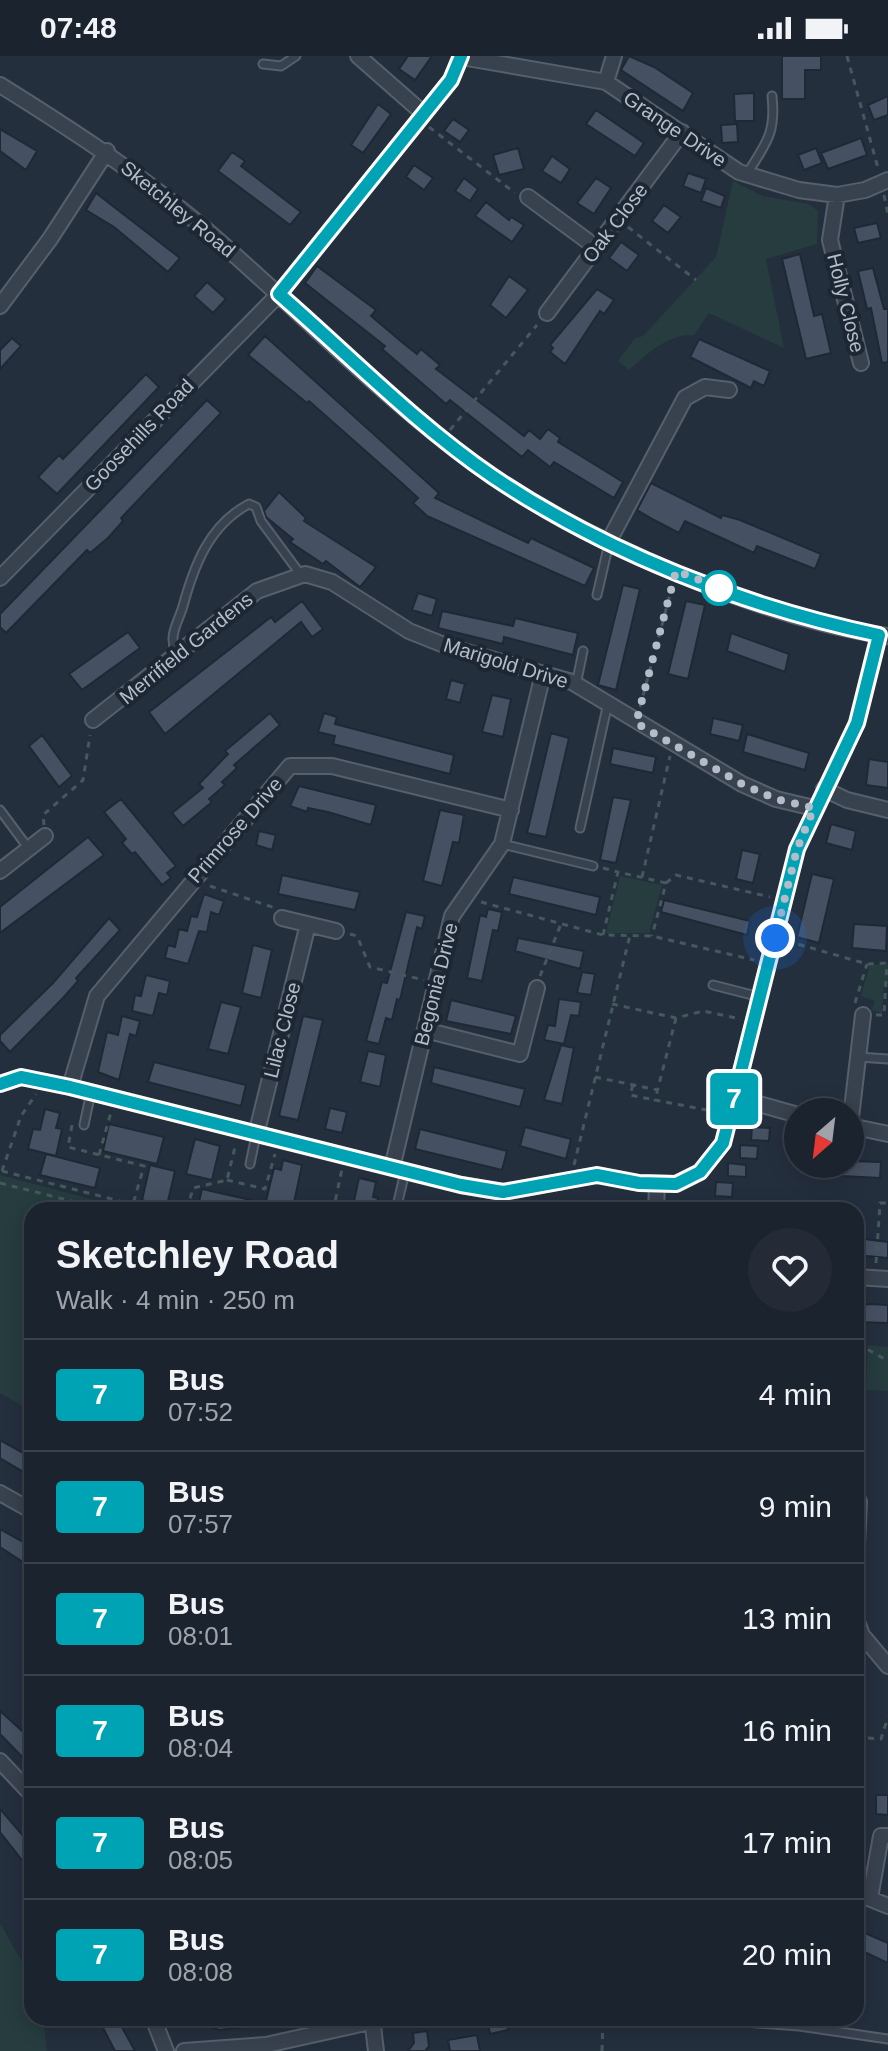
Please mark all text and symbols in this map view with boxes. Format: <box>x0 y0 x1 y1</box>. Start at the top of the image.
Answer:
text: 07:48 <box>40 11 117 44</box>
street label: Grange Drive <box>620 87 730 171</box>
street label: Sketchley Road <box>117 156 239 262</box>
street label: Oak Close <box>578 179 652 267</box>
street label: Holly Close <box>823 251 869 355</box>
street label: Goosehills Road <box>80 375 198 495</box>
unlabelled marker <box>702 571 736 605</box>
street label: Merrifield Gardens <box>115 588 257 708</box>
street label: Marigold Drive <box>441 634 571 692</box>
street label: Primrose Drive <box>183 773 287 887</box>
your location <box>755 918 795 958</box>
street label: Begonia Drive <box>410 920 462 1048</box>
street label: Lilac Close <box>259 980 305 1080</box>
line badge: 7 <box>708 1073 760 1125</box>
text: 7 <box>726 1083 742 1114</box>
north arrow <box>784 1098 864 1178</box>
map controls <box>784 1098 864 1178</box>
button: heart <box>748 1228 832 1312</box>
text: Sketchley Road <box>56 1234 339 1276</box>
text: Walk · 4 min · 250 m <box>56 1285 295 1315</box>
text: Bus <box>168 1363 225 1396</box>
text: 4 min <box>759 1378 832 1411</box>
text: 7 <box>92 1379 108 1410</box>
text: 07:52 <box>168 1397 233 1427</box>
text: Bus <box>168 1475 225 1508</box>
text: 9 min <box>759 1490 832 1523</box>
text: 7 <box>92 1491 108 1522</box>
text: 07:57 <box>168 1509 233 1539</box>
text: Bus <box>168 1587 225 1620</box>
text: 13 min <box>742 1602 832 1635</box>
text: 7 <box>92 1603 108 1634</box>
text: 08:01 <box>168 1621 233 1651</box>
text: Bus <box>168 1699 225 1732</box>
text: 16 min <box>742 1714 832 1747</box>
text: 7 <box>92 1715 108 1746</box>
text: 08:04 <box>168 1733 233 1763</box>
text: Bus <box>168 1811 225 1844</box>
text: 17 min <box>742 1826 832 1859</box>
text: 7 <box>92 1827 108 1858</box>
text: 08:05 <box>168 1845 233 1875</box>
text: Bus <box>168 1923 225 1956</box>
text: 20 min <box>742 1938 832 1971</box>
text: 7 <box>92 1939 108 1970</box>
text: 08:08 <box>168 1957 233 1987</box>

